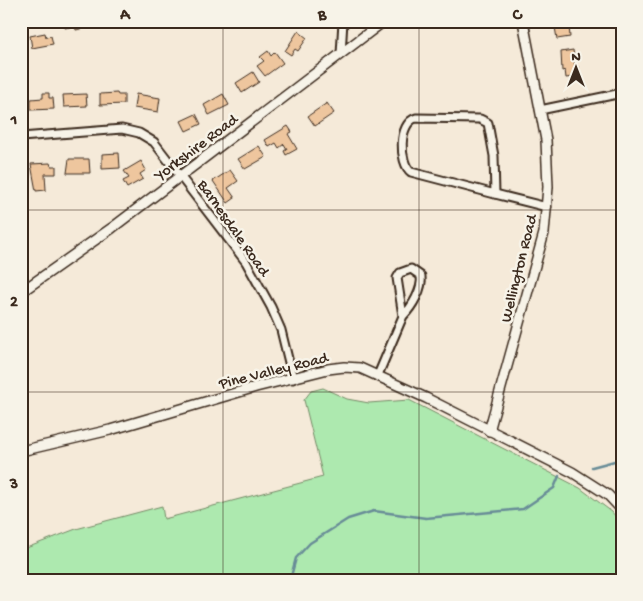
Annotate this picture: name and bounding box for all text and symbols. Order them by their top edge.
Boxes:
text: A [119,7,131,26]
text: B [317,7,327,26]
text: C [512,7,523,26]
north arrow [550,42,600,92]
text: N [571,49,581,66]
street label: Yorkshire Road [150,110,244,187]
text: 1 [10,112,17,131]
street label: Barnesdale Road [191,176,273,282]
street label: Wellington Road [498,211,543,325]
text: 2 [10,294,18,313]
street label: Pine Valley Road [216,349,332,395]
text: 3 [9,476,18,495]

